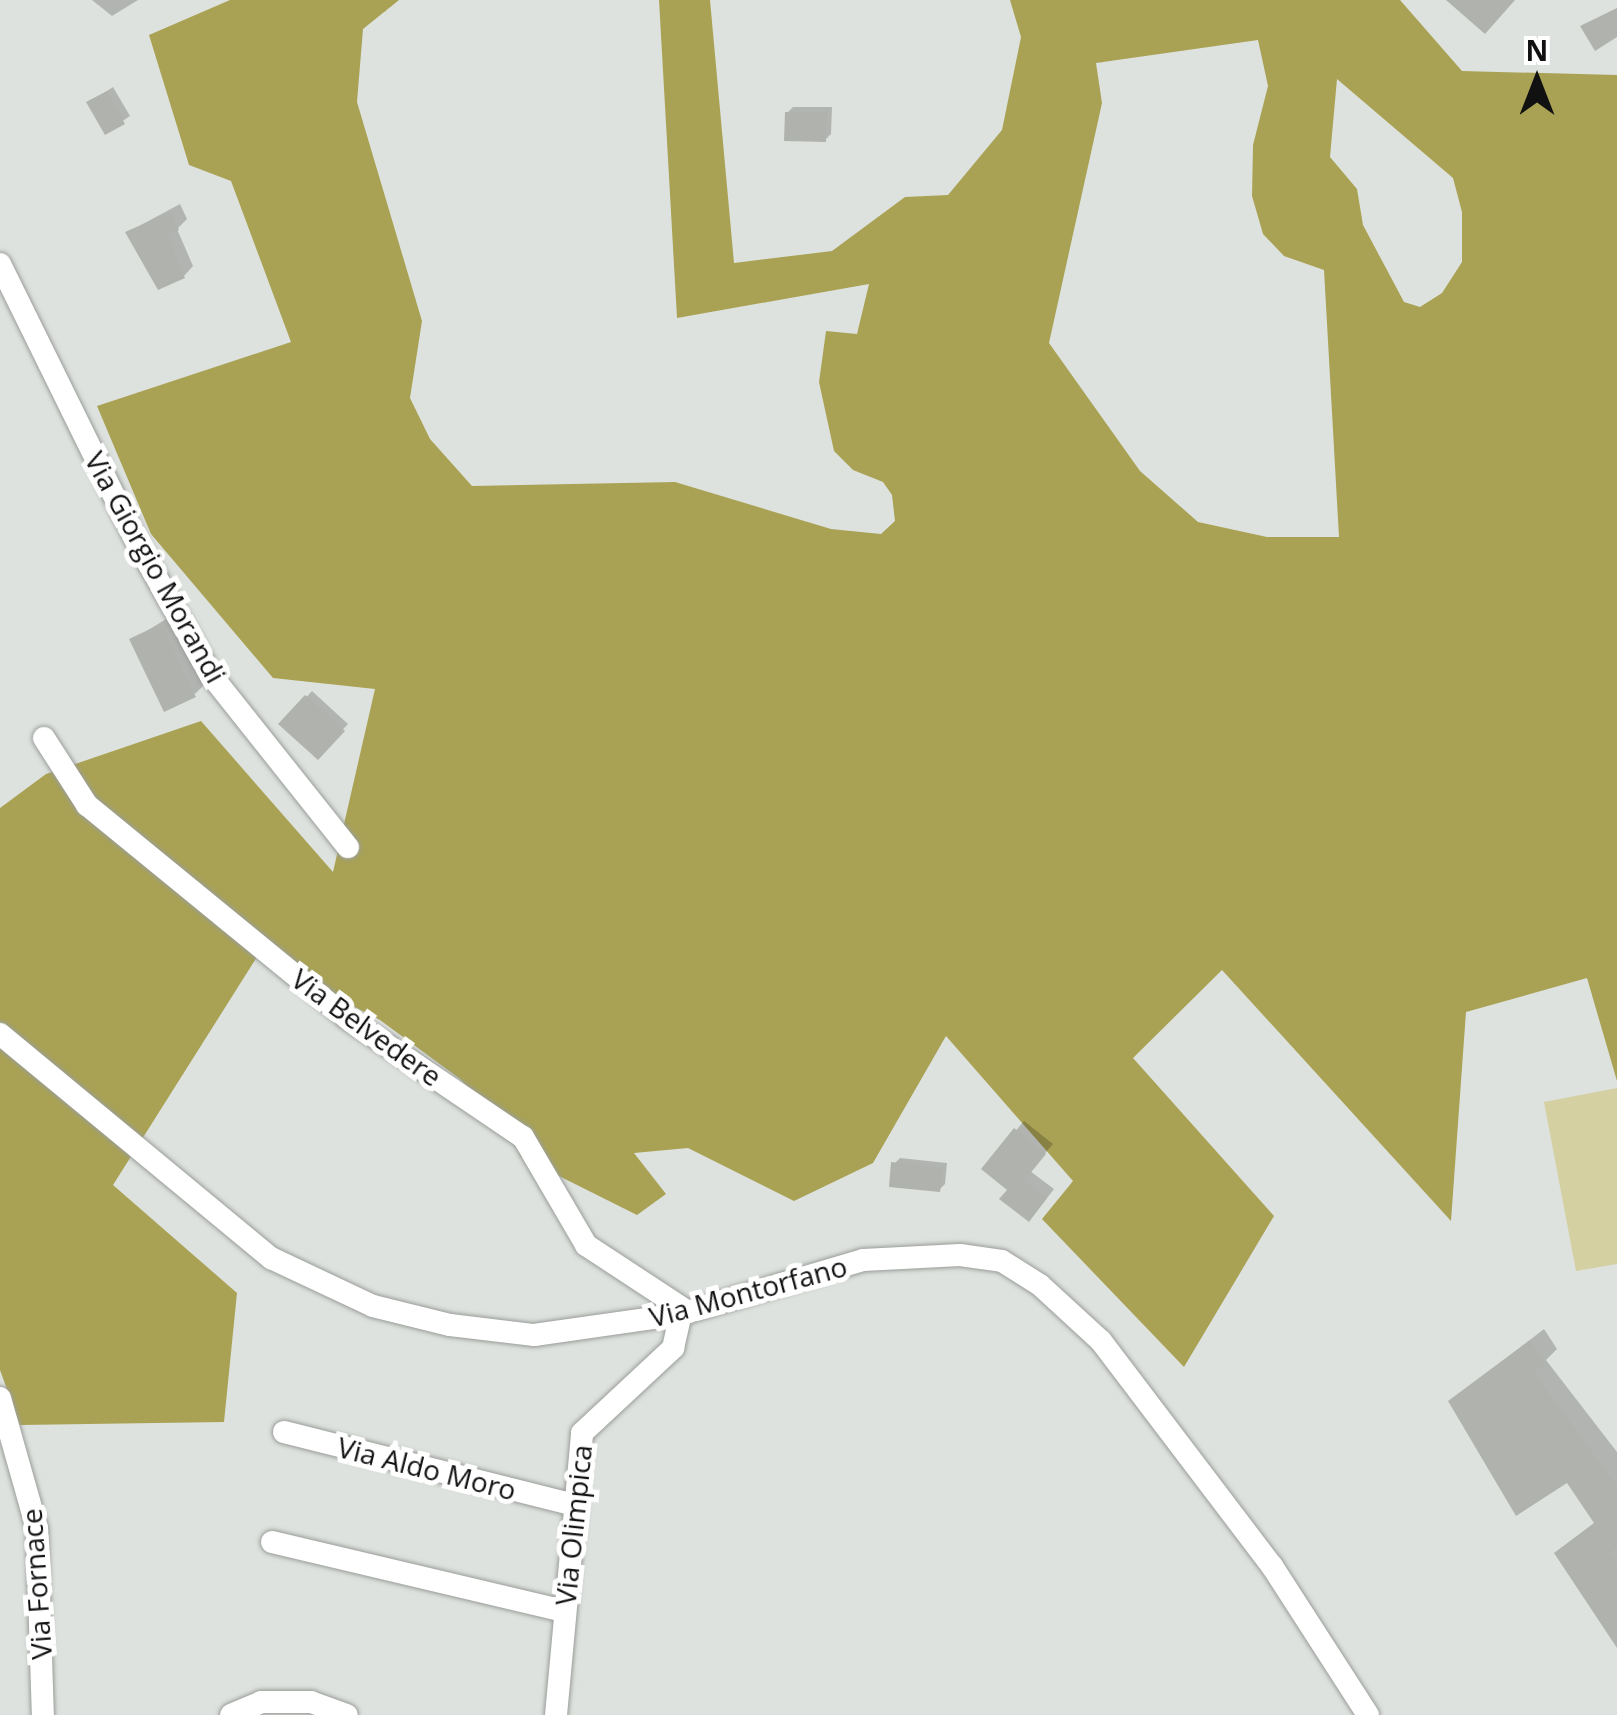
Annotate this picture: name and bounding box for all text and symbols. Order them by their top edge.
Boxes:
north arrow [1487,30,1587,130]
text: N [1526,31,1548,69]
street label: Via Giorgio Morandi [79,446,233,688]
street label: Via Belvedere [285,961,449,1093]
street label: Via Montorfano [646,1248,850,1334]
street label: Via Aldo Moro [334,1430,520,1506]
street label: Via Olimpica [548,1443,598,1607]
street label: Via Fornace [14,1507,58,1661]

